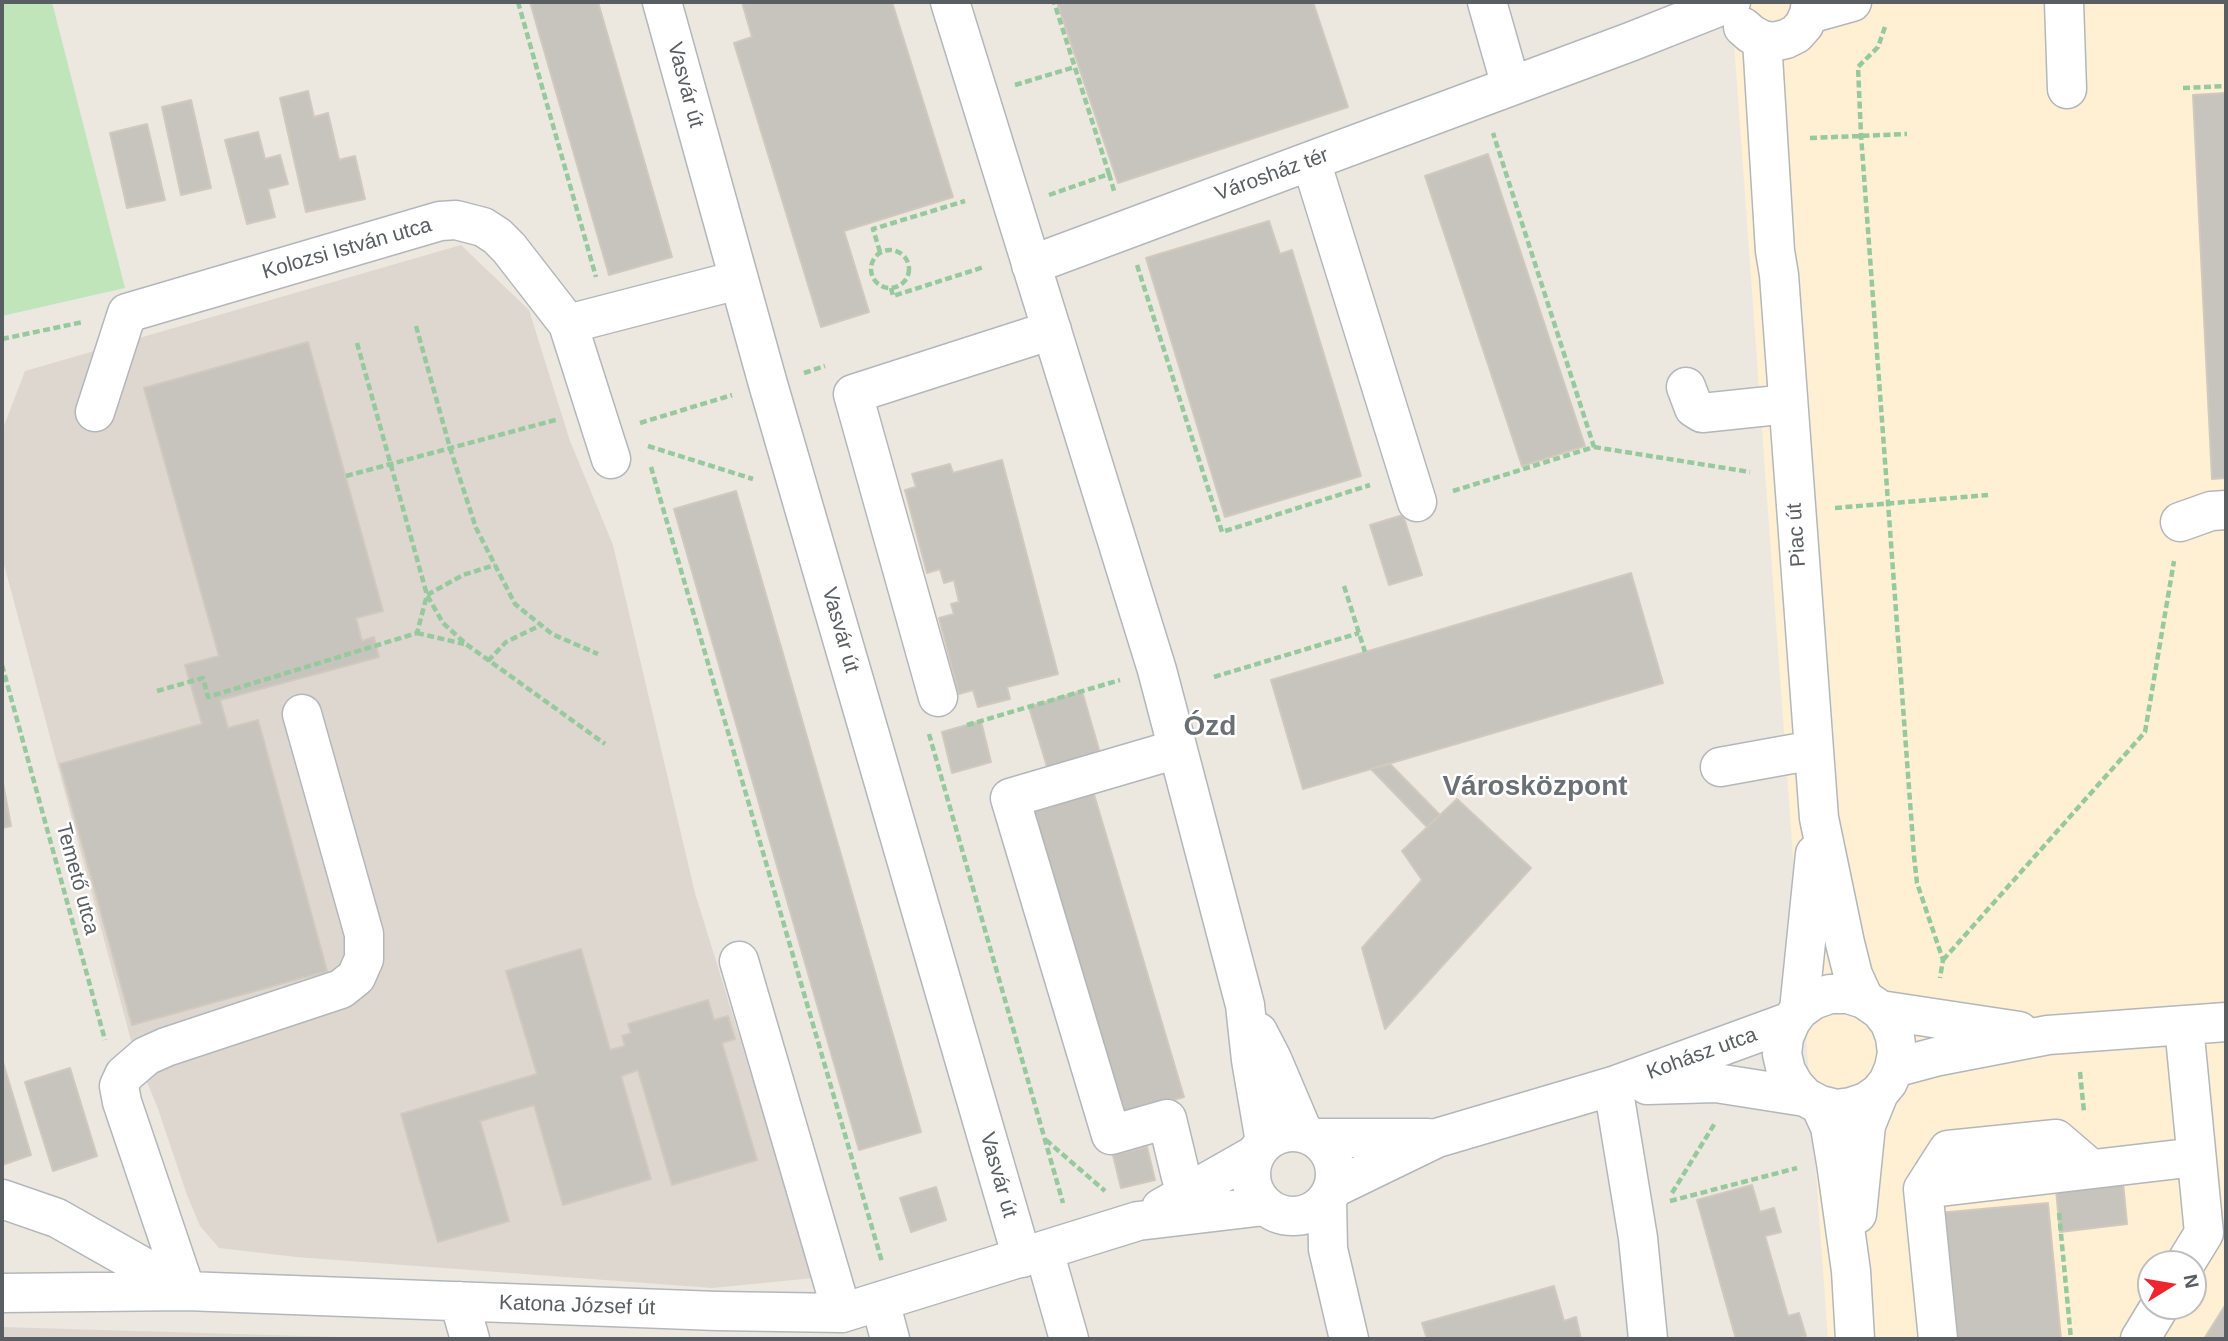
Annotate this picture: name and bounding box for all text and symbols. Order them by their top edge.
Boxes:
street label: Vasvár út [662,40,708,130]
street label: Városház tér [1212,143,1332,207]
street label: Kolozsi István utca [259,213,435,285]
street label: Piac út [1782,502,1812,568]
street label: Vasvár út [816,585,864,675]
district label: Ózd [1184,710,1236,744]
district label: Városközpont [1442,770,1628,804]
street label: Temető utca [50,820,104,938]
street label: Kohász utca [1643,1022,1761,1086]
street label: Vasvár út [974,1130,1022,1220]
north arrow [2137,1250,2207,1320]
text: N [2180,1273,2203,1290]
street label: Katona József út [498,1291,656,1321]

